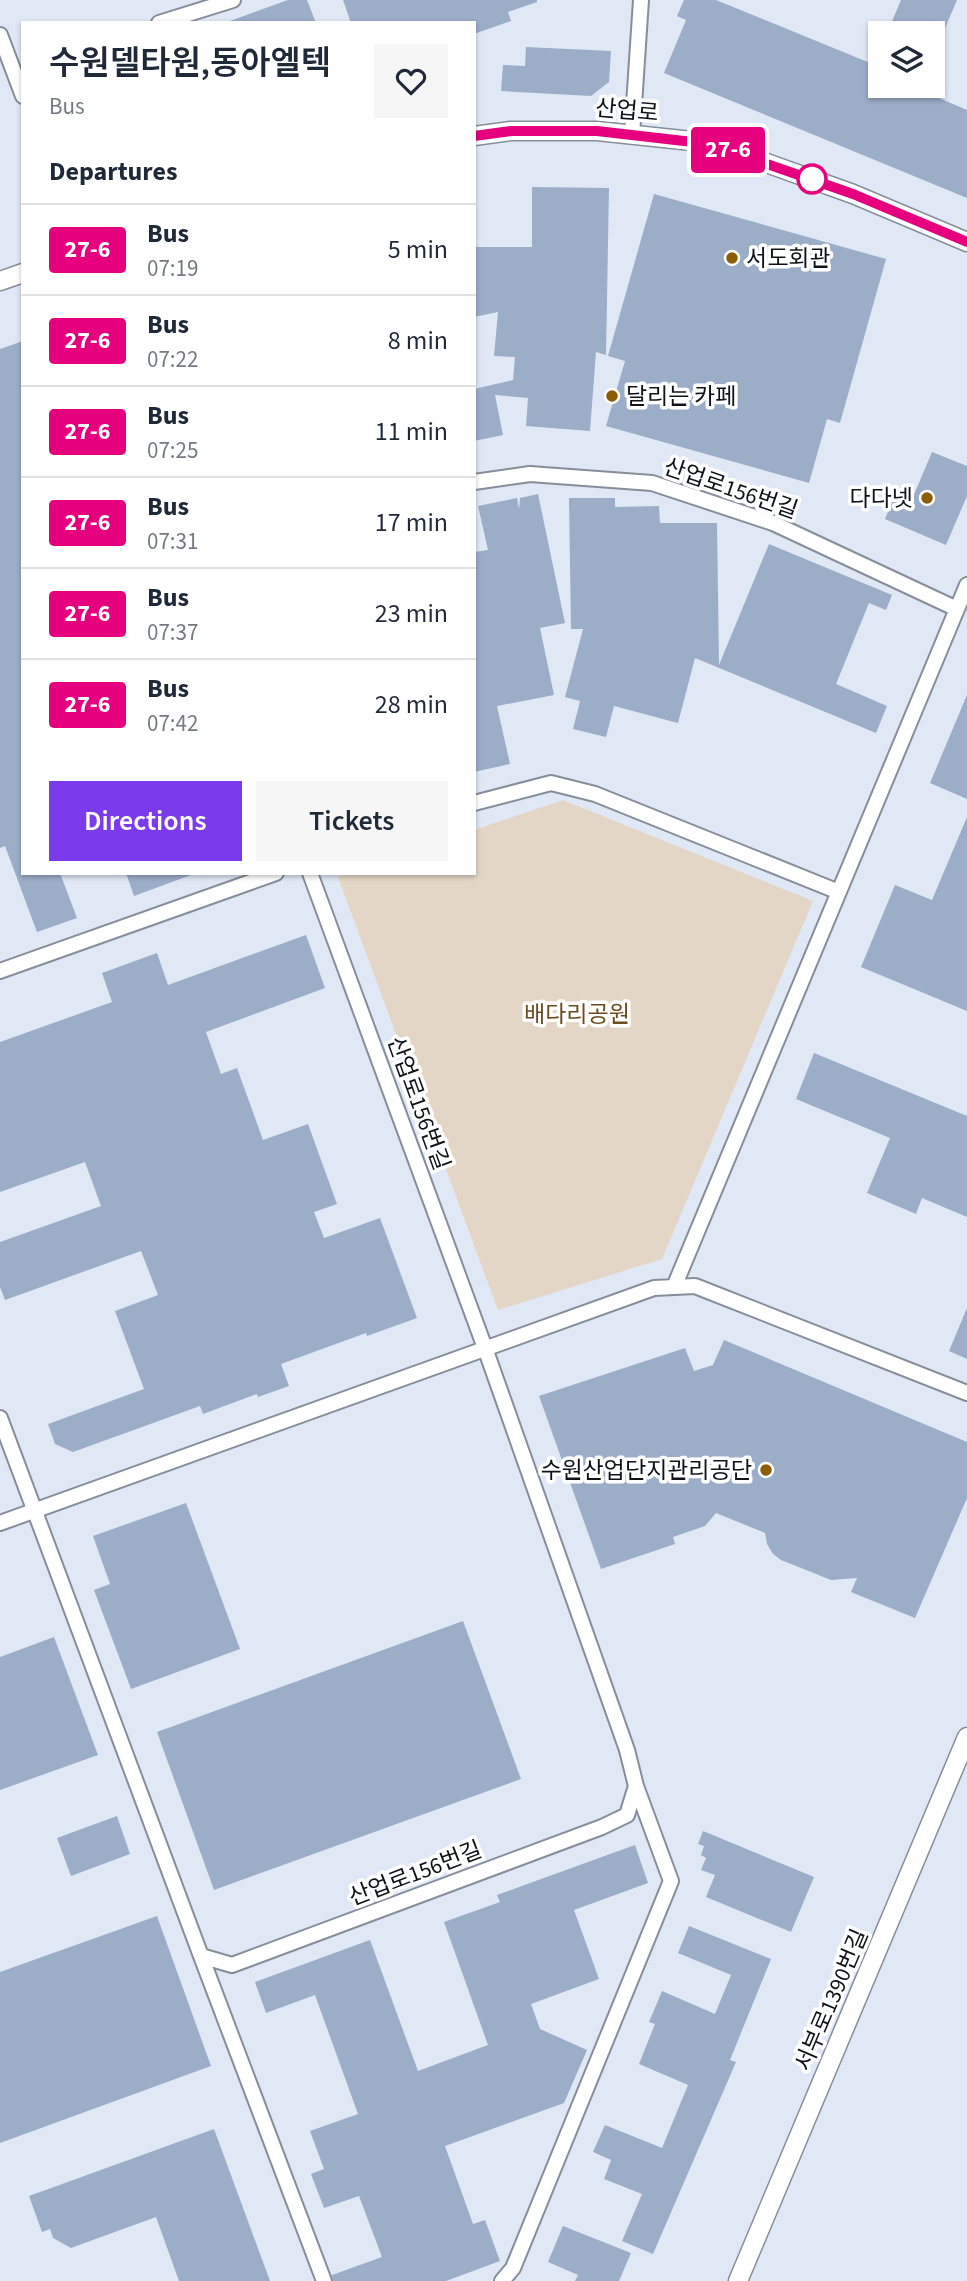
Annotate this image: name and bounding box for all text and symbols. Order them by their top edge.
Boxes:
map controls [868,21,945,98]
button: layers [868,21,945,98]
text: 수원델타원,동아엘텍 [49,40,331,87]
button: heart [374,44,448,118]
text: Bus [49,90,85,123]
street label: 산업로 [594,91,660,130]
line badge: 27-6 [679,127,777,173]
text: 27-6 [705,132,751,167]
text: Departures [49,153,177,190]
unlabelled marker [797,164,827,194]
text: Bus [147,215,189,252]
text: 5 min [388,231,448,268]
text: 27-6 [65,232,110,267]
place label: 서도회관 [746,242,831,275]
marker: 서도회관 [724,250,740,266]
text: 07:19 [147,252,198,285]
text: Bus [147,306,189,343]
text: 8 min [388,322,448,359]
text: 27-6 [65,323,110,358]
text: 07:22 [147,343,198,376]
place label: 달리는 카페 [626,380,736,413]
marker: 달리는 카페 [604,388,620,404]
text: Bus [147,397,189,434]
text: 11 min [375,413,448,450]
text: 27-6 [65,414,110,449]
text: 07:25 [147,434,198,467]
street label: 산업로156번길 [659,450,802,527]
place label: 다다넷 [850,482,913,515]
text: Bus [147,488,189,525]
marker: 다다넷 [919,490,935,506]
text: 17 min [375,504,448,541]
text: 27-6 [65,505,110,540]
text: 07:31 [147,525,198,558]
text: Bus [147,579,189,616]
text: 23 min [375,595,448,632]
text: 27-6 [65,596,110,631]
text: 07:37 [147,616,198,649]
text: Bus [147,670,189,707]
text: 28 min [375,686,448,723]
text: 27-6 [65,687,110,722]
text: 07:42 [147,707,198,740]
button: Directions [49,781,242,861]
button: Tickets [256,781,448,861]
park label: 배다리공원 [524,998,630,1031]
street label: 산업로156번길 [379,1032,458,1175]
place label: 수원산업단지관리공단 [540,1454,752,1487]
marker: 수원산업단지관리공단 [758,1462,774,1478]
street label: 산업로156번길 [344,1833,486,1914]
street label: 서부로1390번길 [787,1924,876,2076]

